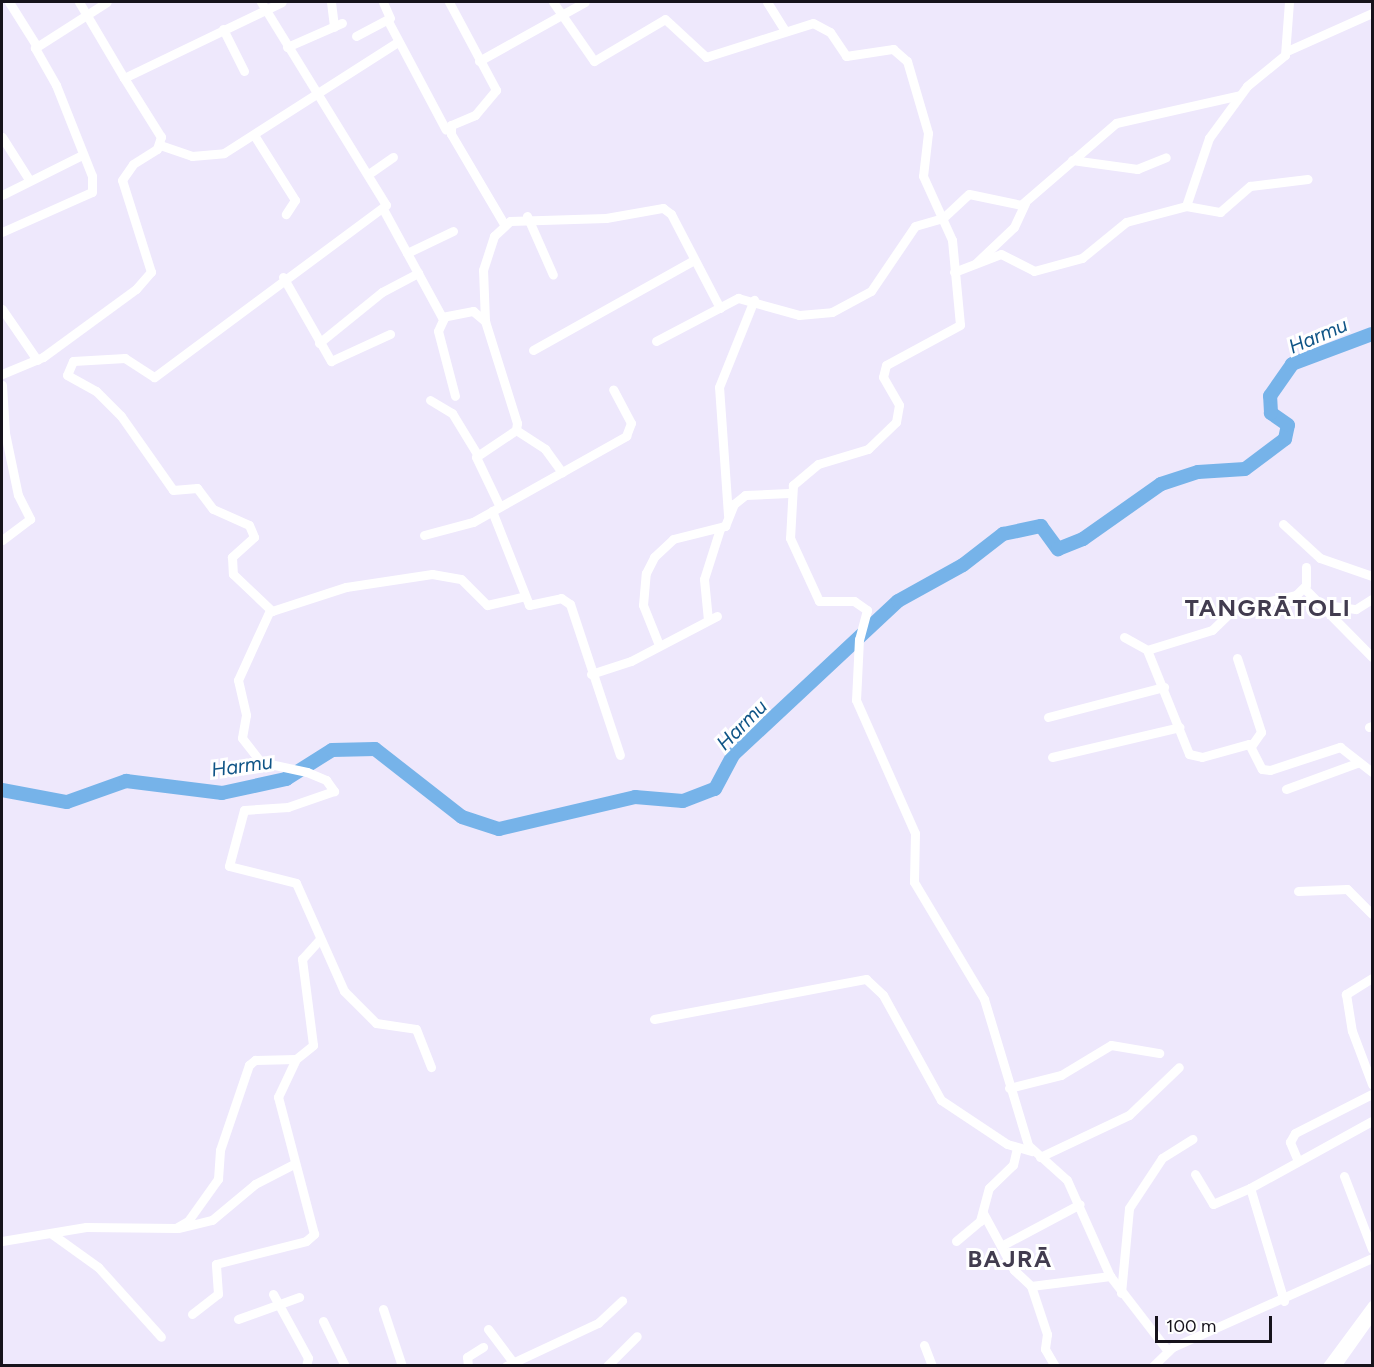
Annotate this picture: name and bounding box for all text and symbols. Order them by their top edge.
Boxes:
water label: Harmu [1285,313,1351,359]
district label: TANGRĀTOLI [1185,594,1351,622]
water label: Harmu [712,695,772,755]
water label: Harmu [210,750,274,782]
district label: BAJRĀ [967,1245,1053,1273]
scale bar [1158,1304,1275,1342]
text: 100 m [1166,1315,1216,1337]

